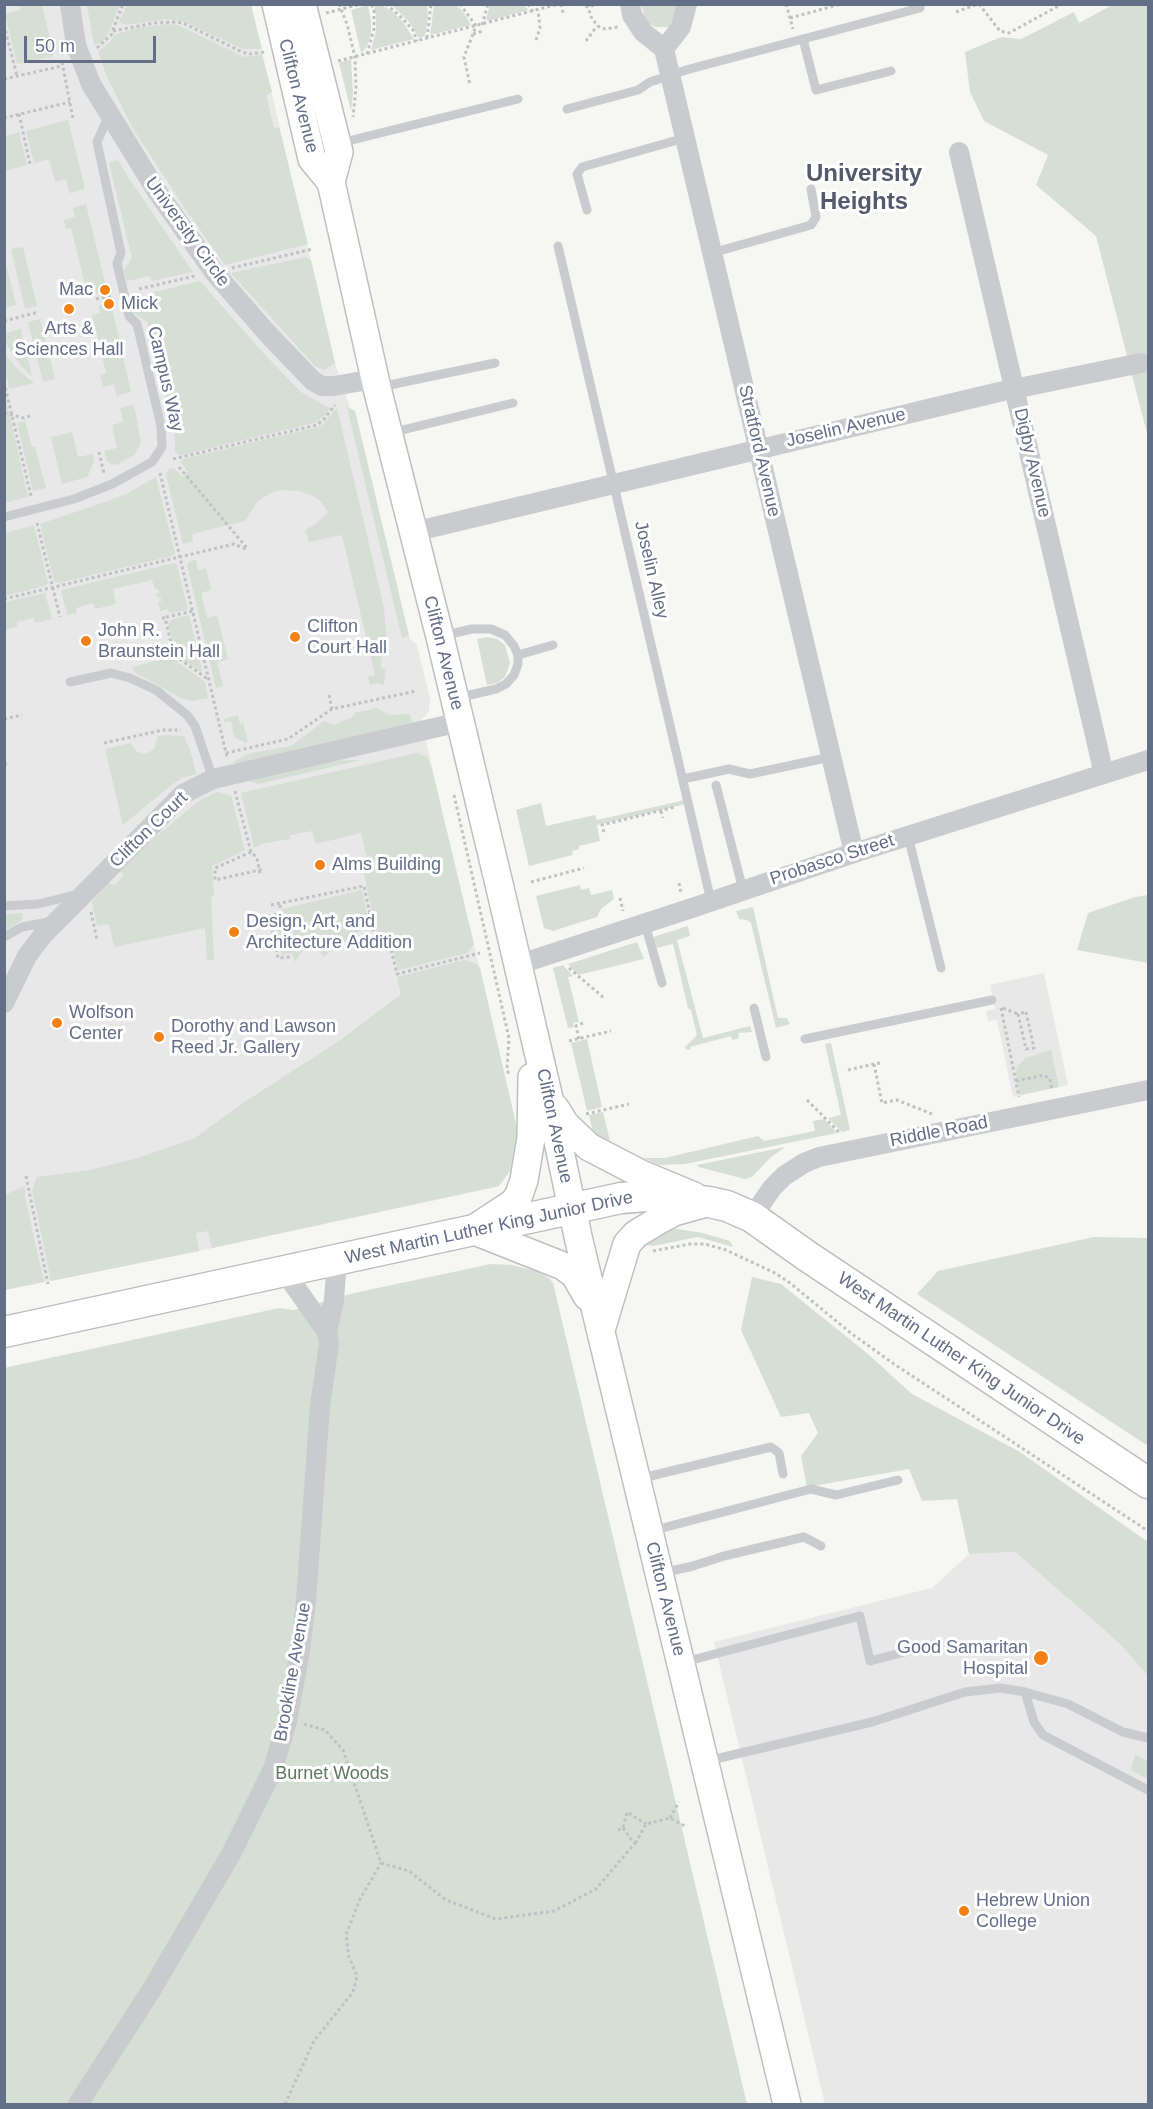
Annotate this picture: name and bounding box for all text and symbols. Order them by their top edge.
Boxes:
scale bar [27,24,159,62]
text: 50 m [35,36,75,56]
street label: Clifton Avenue [273,37,323,155]
district label: University Heights [806,160,922,216]
street label: University Circle [140,173,234,291]
place label: Mac [59,279,93,301]
marker: Mac [98,283,112,297]
place label: Mick [121,293,158,315]
marker: Mick [102,297,116,311]
marker: Arts & Sciences Hall [62,302,76,316]
place label: Arts & Sciences Hall [14,318,124,360]
street label: Campus Way [142,324,188,434]
street label: Stratford Avenue [733,383,785,519]
street label: Joselin Avenue [784,404,908,452]
street label: Digby Avenue [1009,406,1055,520]
street label: Joselin Alley [629,519,673,621]
street label: Clifton Avenue [418,594,468,712]
place label: Clifton Court Hall [307,616,387,658]
place label: John R. Braunstein Hall [98,620,220,662]
marker: Clifton Court Hall [288,630,302,644]
marker: John R. Braunstein Hall [79,634,93,648]
street label: Clifton Court [106,787,192,873]
street label: Probasco Street [767,830,897,890]
place label: Alms Building [332,854,441,876]
marker: Alms Building [313,858,327,872]
place label: Design, Art, and Architecture Addition [246,911,412,954]
marker: Design, Art, and Architecture Addition [227,925,241,939]
place label: Wolfson Center [69,1002,134,1044]
marker: Wolfson Center [50,1016,64,1030]
place label: Dorothy and Lawson Reed Jr. Gallery [171,1016,336,1058]
marker: Dorothy and Lawson Reed Jr. Gallery [152,1030,166,1044]
street label: Clifton Avenue [531,1067,577,1185]
street label: Riddle Road [888,1112,990,1152]
street label: West Martin Luther King Junior Drive [343,1187,635,1269]
street label: West Martin Luther King Junior Drive [833,1268,1089,1450]
street label: Clifton Avenue [640,1540,690,1658]
street label: Brookline Avenue [270,1601,316,1743]
place label: Good Samaritan Hospital [897,1637,1028,1680]
marker: Good Samaritan Hospital [1032,1649,1050,1667]
park label: Burnet Woods [275,1763,389,1785]
place label: Hebrew Union College [976,1890,1090,1932]
marker: Hebrew Union College [957,1904,971,1918]

